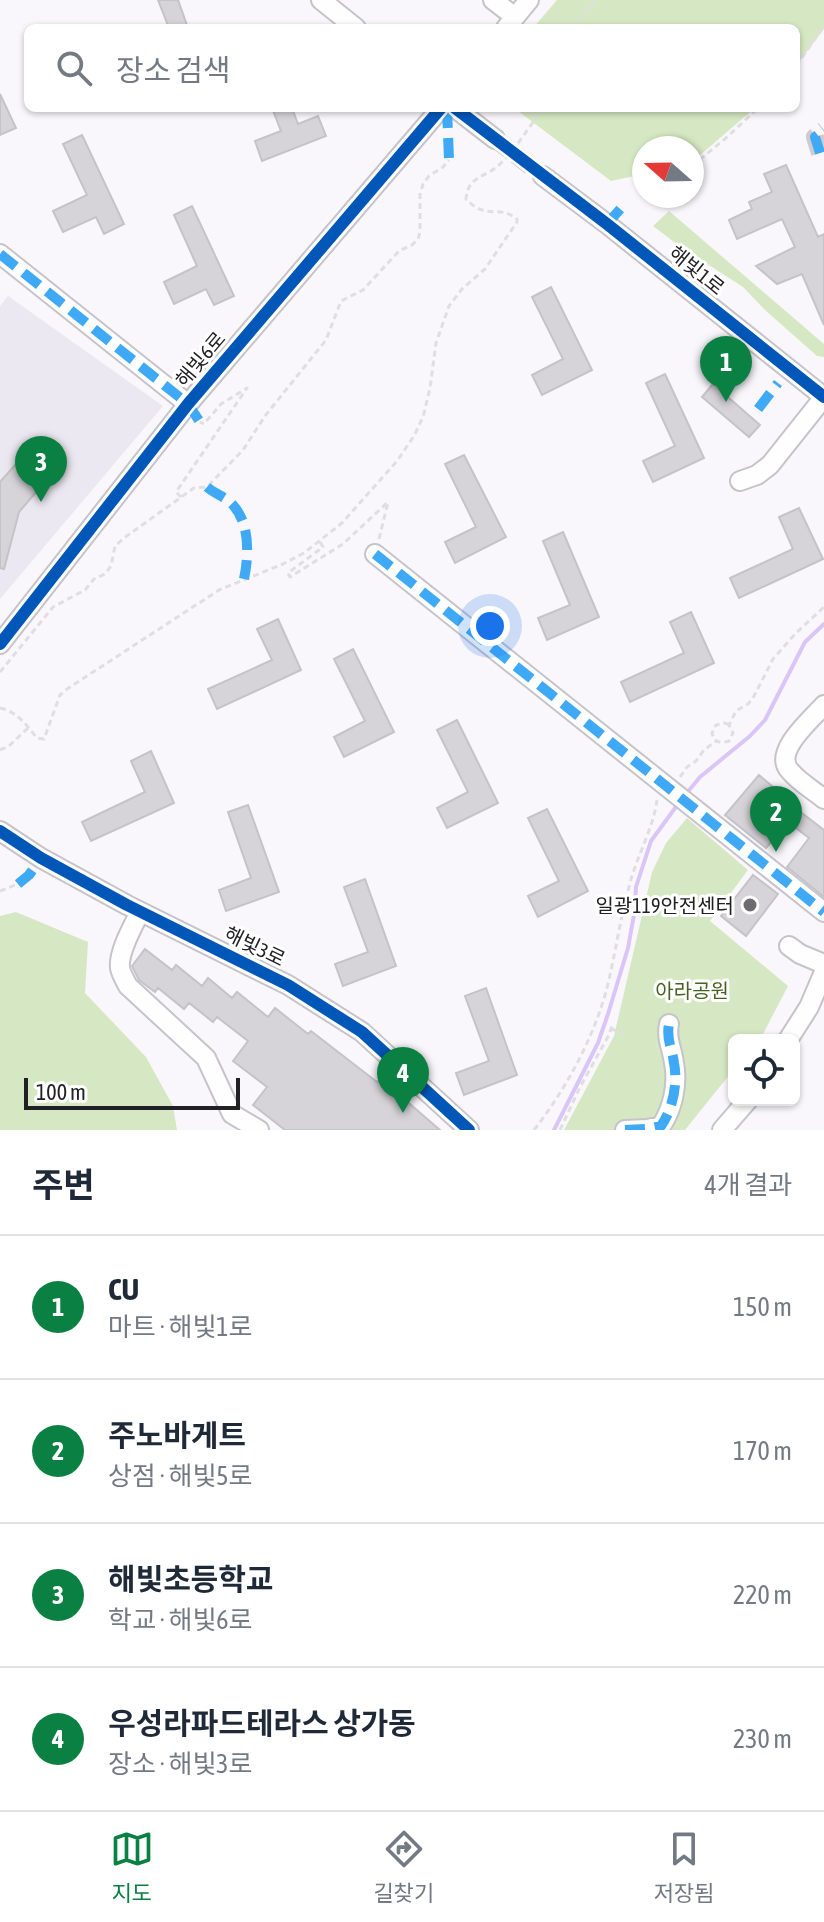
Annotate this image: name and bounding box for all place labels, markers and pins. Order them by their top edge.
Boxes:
pin: 1 [700,336,752,402]
pin: 3 [15,436,67,502]
pin: 2 [750,786,802,852]
place label: 일광119안전센터 [595,894,734,917]
marker: 일광119안전센터 [741,896,759,914]
pin: 4 [377,1047,429,1113]

